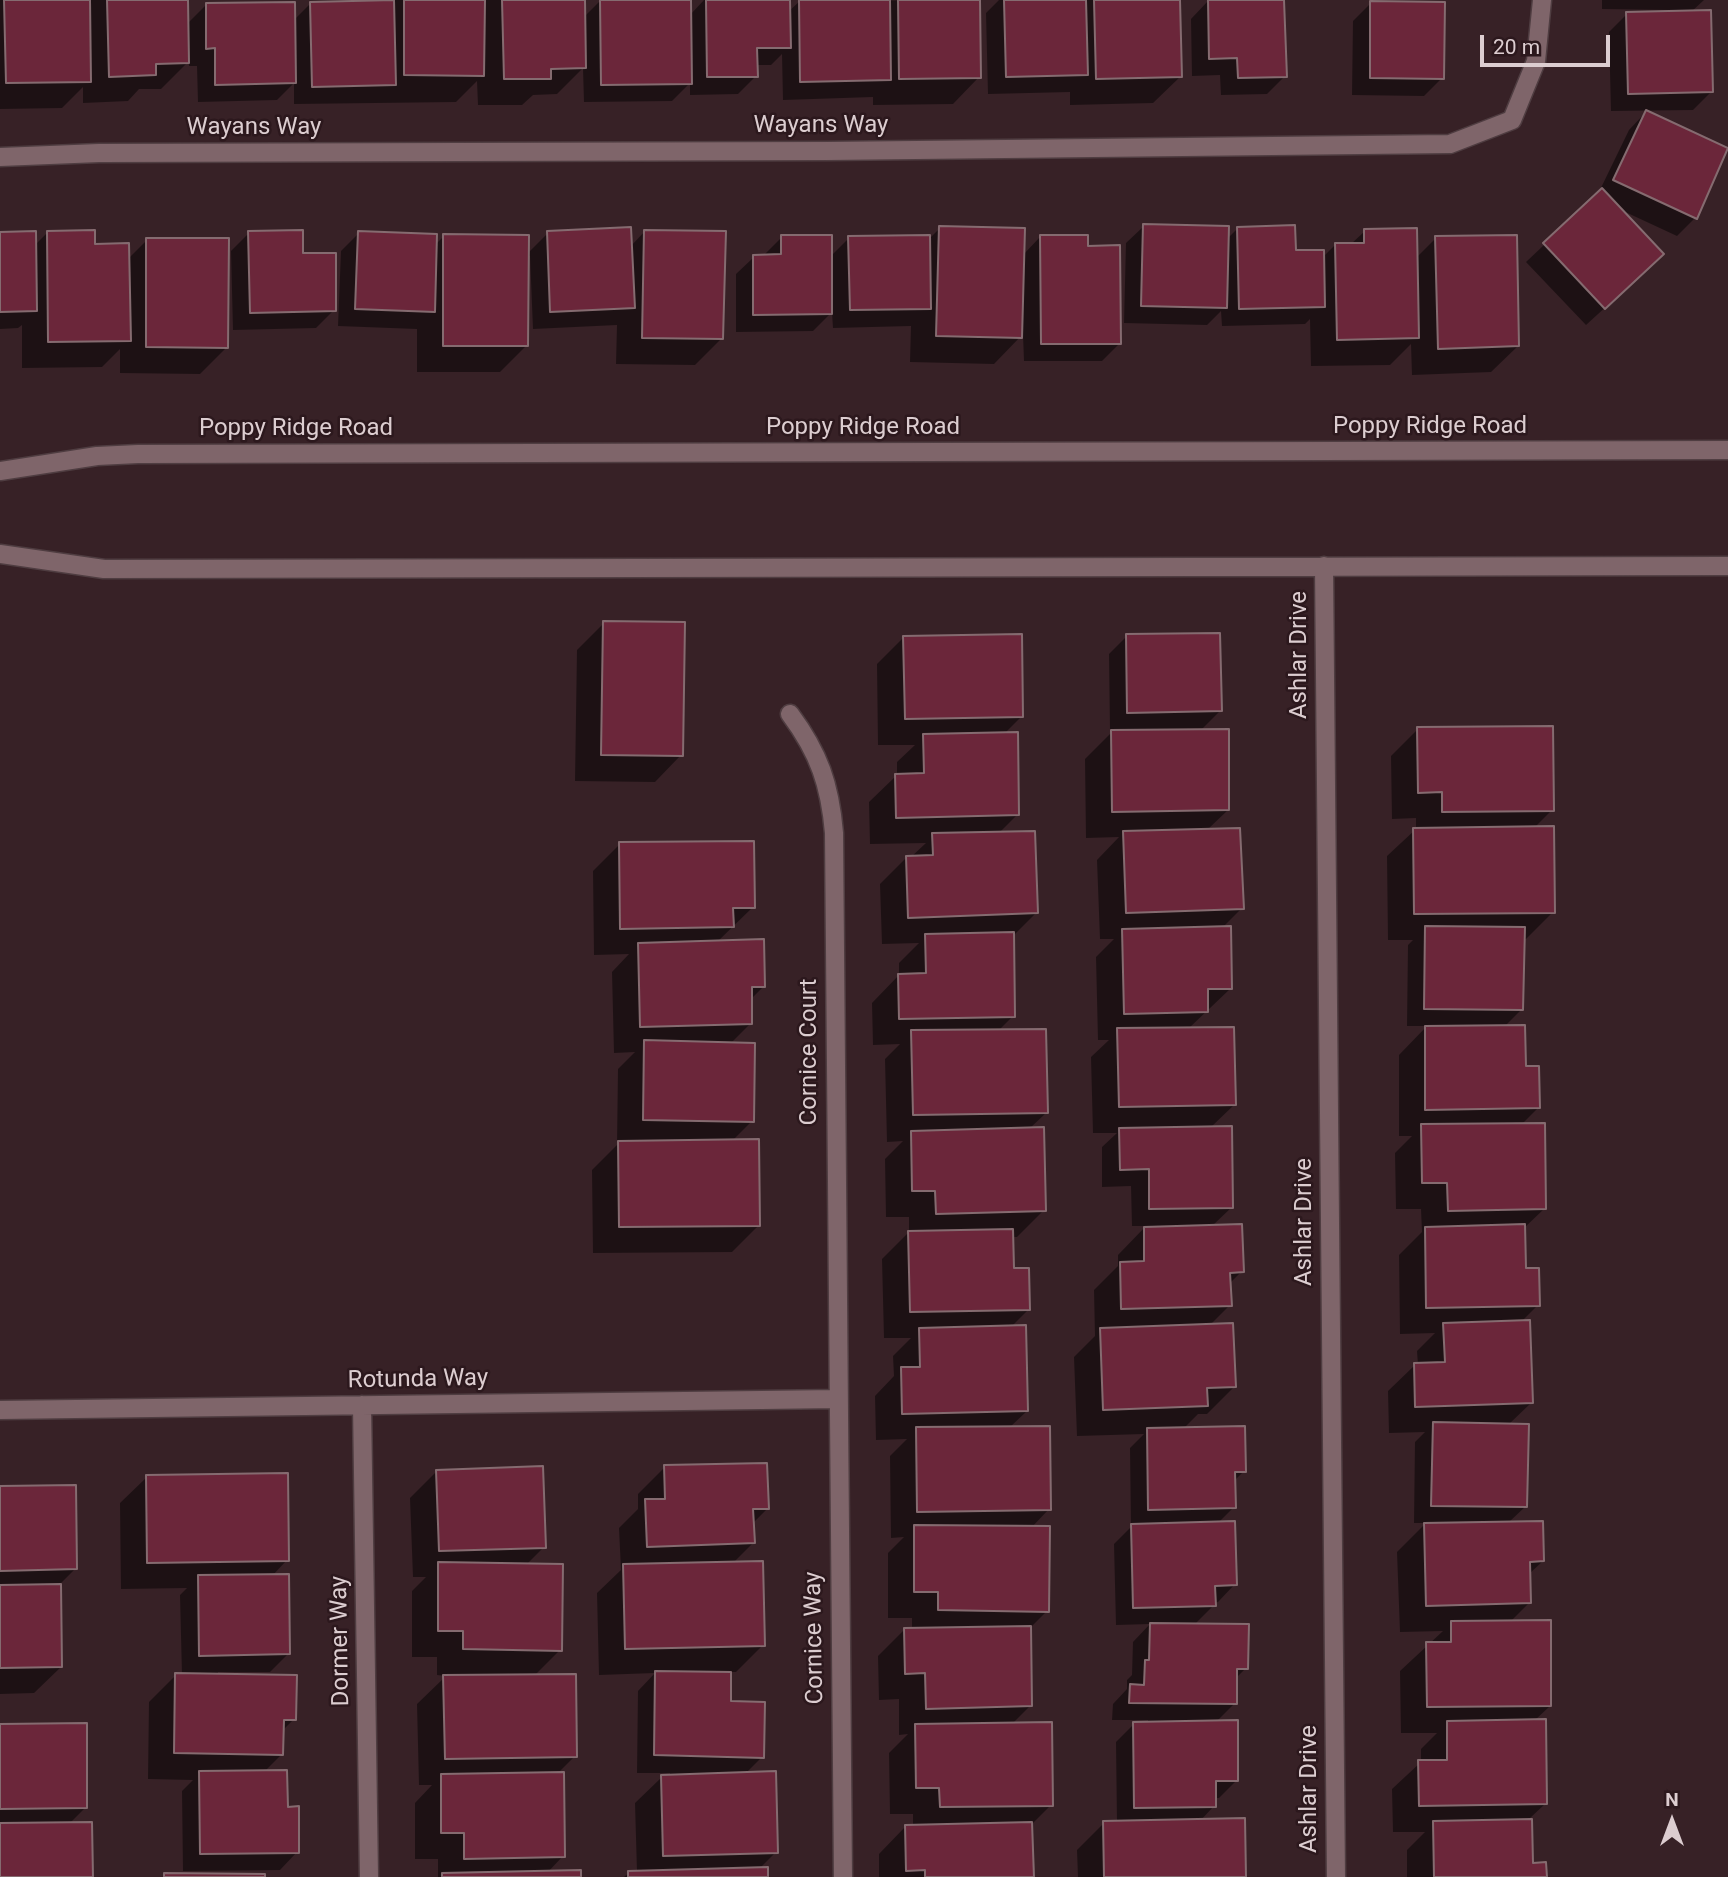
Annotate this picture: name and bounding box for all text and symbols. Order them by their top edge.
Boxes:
scale bar [1483,21,1612,65]
text: 20 m [1493,35,1540,59]
street label: Wayans Way [754,112,888,140]
street label: Wayans Way [187,114,321,142]
street label: Poppy Ridge Road [1333,413,1527,441]
street label: Poppy Ridge Road [766,414,960,442]
street label: Poppy Ridge Road [199,415,393,443]
street label: Ashlar Drive [1286,591,1314,719]
street label: Cornice Court [796,979,824,1125]
street label: Ashlar Drive [1291,1158,1319,1286]
street label: Rotunda Way [348,1364,488,1396]
street label: Cornice Way [799,1571,831,1705]
street label: Dormer Way [325,1575,357,1707]
street label: Ashlar Drive [1296,1725,1324,1853]
north arrow [1637,1786,1707,1856]
text: N [1665,1788,1679,1811]

